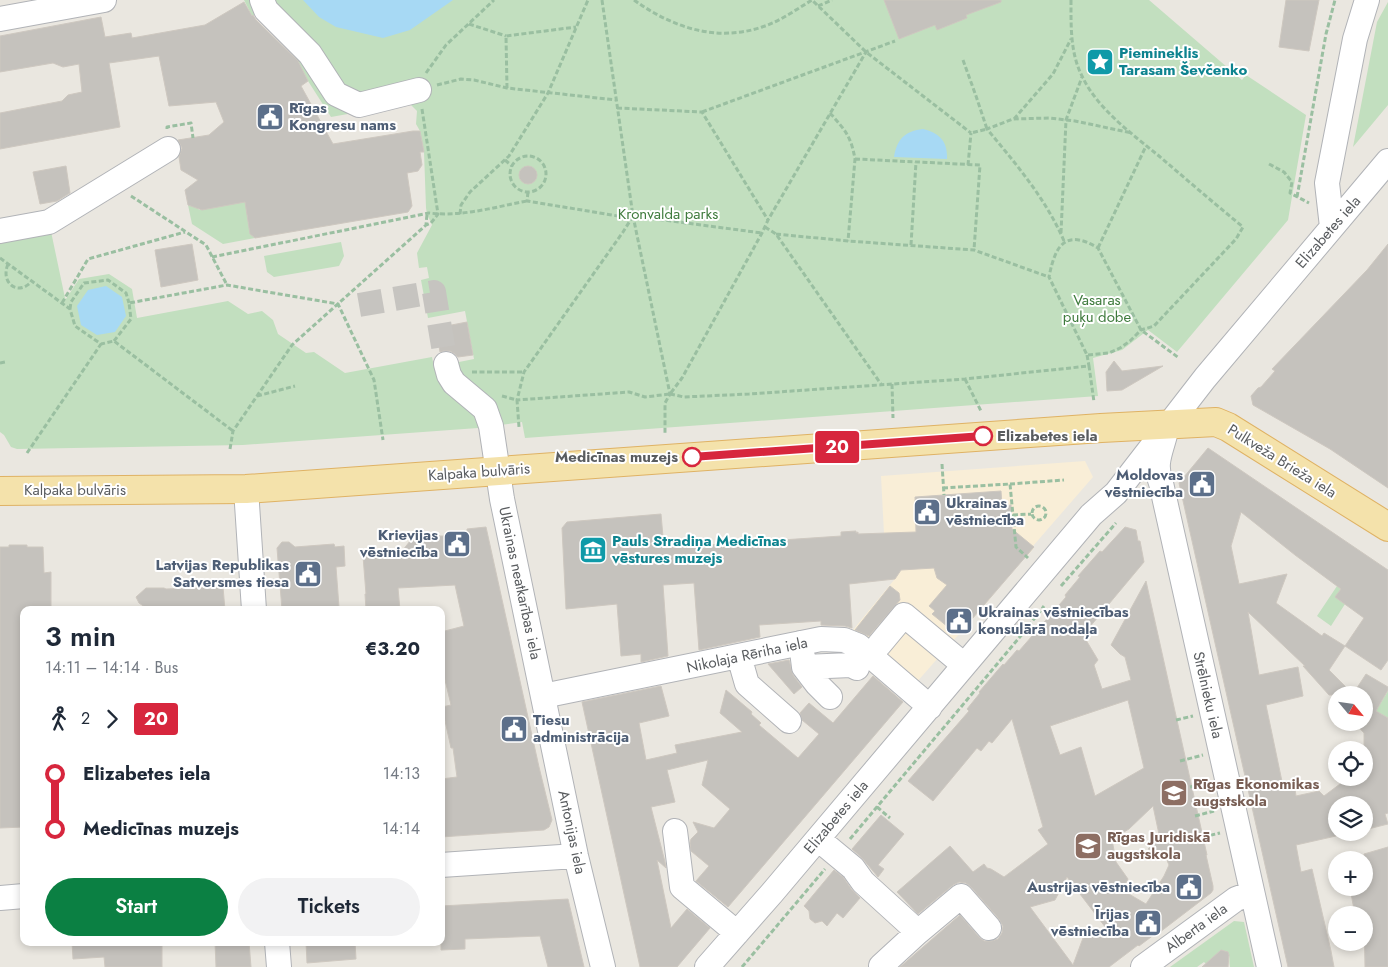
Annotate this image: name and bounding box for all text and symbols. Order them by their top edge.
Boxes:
place label: Piemineklis Tarasam Ševčenko [1119,42,1247,81]
place icon: Piemineklis Tarasam Ševčenko [1085,47,1115,77]
place label: Rīgas Kongresu nams [289,97,396,136]
public building icon: Rīgas Kongresu nams [255,102,285,132]
street label: Elizabetes iela [1290,191,1366,273]
park label: Kronvalda parks [618,203,718,225]
park label: Vasaras puķu dobe [1063,289,1131,328]
street label: Pulkveža Brieža iela [1223,419,1341,503]
place label: Elizabetes iela [997,425,1098,447]
marker: Elizabetes iela [973,426,993,446]
line badge: 20 [814,431,860,463]
text: 20 [825,434,849,460]
place label: Medicīnas muzejs [555,446,678,468]
marker: Medicīnas muzejs [682,447,702,467]
street label: Kalpaka bulvāris [427,457,531,487]
place label: Moldovas vēstniecība [1104,464,1183,503]
public building icon: Moldovas vēstniecība [1187,469,1217,499]
street label: Kalpaka bulvāris [24,479,126,501]
place label: Ukrainas vēstniecība [945,492,1024,531]
public building icon: Ukrainas vēstniecība [912,497,942,527]
street label: Ukrainas neatkarības iela [493,505,547,661]
place label: Krievijas vēstniecība [359,524,438,563]
public building icon: Krievijas vēstniecība [442,529,472,559]
place label: Pauls Stradiņa Medicīnas vēstures muzejs [611,530,787,569]
museum icon: Pauls Stradiņa Medicīnas vēstures muzejs [578,535,608,565]
place label: Latvijas Republikas Satversmes tiesa [155,554,289,593]
public building icon: Latvijas Republikas Satversmes tiesa [293,559,323,589]
place label: Ukrainas vēstniecības konsulārā nodaļa [978,601,1129,640]
public building icon: Ukrainas vēstniecības konsulārā nodaļa [944,606,974,636]
text: 3 min [45,616,116,657]
street label: Nikolaja Rēriha iela [684,631,810,679]
text: €3.20 [365,635,420,662]
street label: Strēlnieku iela [1187,649,1229,741]
text: 14:11 – 14:14 · Bus [45,656,178,679]
north arrow [1328,686,1372,731]
map controls [1328,686,1373,951]
icon: walk [45,705,73,733]
icon: forward [98,705,126,733]
text: 20 [144,706,168,732]
text: 2 [81,707,90,730]
place label: Tiesu administrācija [533,709,629,748]
public building icon: Tiesu administrācija [499,714,529,744]
button: locate [1328,741,1373,786]
text: Elizabetes iela [83,760,210,787]
text: 14:13 [383,762,420,785]
place label: Rīgas Ekonomikas augstskola [1193,773,1319,812]
street label: Elizabetes iela [799,775,873,859]
school or university icon: Rīgas Ekonomikas augstskola [1159,778,1189,808]
street label: Antonijas iela [552,788,592,876]
button: layers [1328,796,1373,841]
text: Medicīnas muzejs [83,815,239,842]
text: 14:14 [382,817,420,840]
place label: Rīgas Juridiskā augstskola [1107,826,1210,865]
school or university icon: Rīgas Juridiskā augstskola [1073,831,1103,861]
button: + [1328,851,1373,896]
public building icon: Austrijas vēstniecība [1174,872,1204,902]
place label: Austrijas vēstniecība [1026,876,1170,898]
button: Start [45,878,228,936]
button: Tickets [238,878,420,936]
street label: Alberta iela [1160,898,1232,958]
place label: Īrijas vēstniecība [1050,903,1129,942]
button: − [1328,906,1373,951]
public building icon: Īrijas vēstniecība [1133,908,1163,938]

